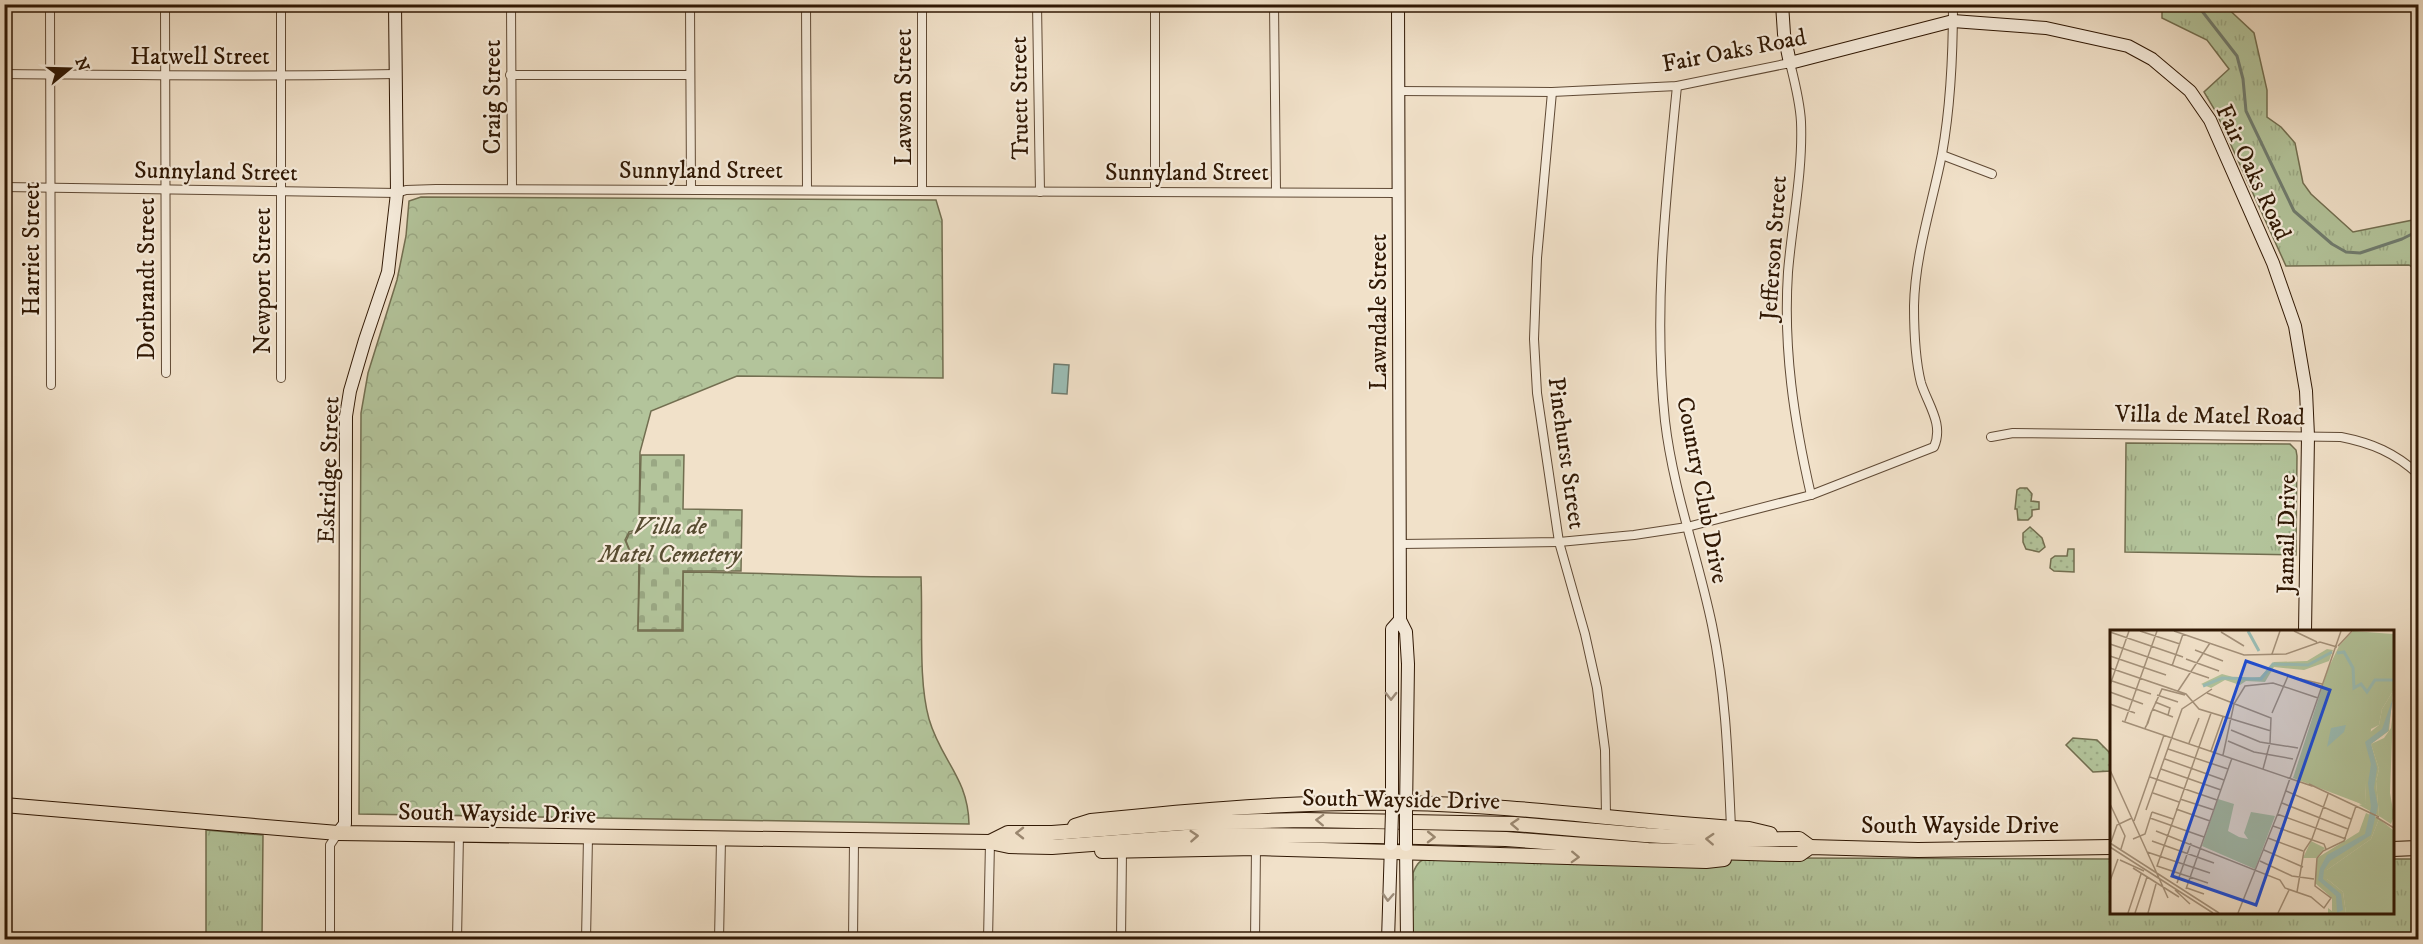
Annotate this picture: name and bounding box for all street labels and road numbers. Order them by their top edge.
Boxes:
street label: Fair Oaks Road [1659,22,1809,80]
street label: Lawson Street [889,28,919,165]
street label: Truett Street [1004,36,1036,160]
street label: Craig Street [478,39,508,154]
street label: Hatwell Street [130,42,270,72]
street label: Fair Oaks Road [2209,100,2298,245]
street label: Sunnyland Street [134,156,298,188]
street label: Sunnyland Street [619,156,783,186]
street label: Sunnyland Street [1105,158,1269,188]
street label: Jefferson Street [1754,174,1794,324]
street label: Harriet Street [17,182,47,316]
street label: Dorbrandt Street [132,197,162,360]
street label: Newport Street [248,207,278,354]
street label: Lawndale Street [1364,234,1394,390]
street label: Pinehurst Street [1541,375,1592,531]
street label: Country Club Drive [1669,394,1735,586]
street label: Eskridge Street [311,395,347,544]
street label: Villa de Matel Road [2114,399,2305,433]
street label: Jamail Drive [2271,474,2303,596]
street label: South Wayside Drive [1302,783,1500,817]
street label: South Wayside Drive [398,797,596,831]
street label: South Wayside Drive [1861,811,2059,841]

